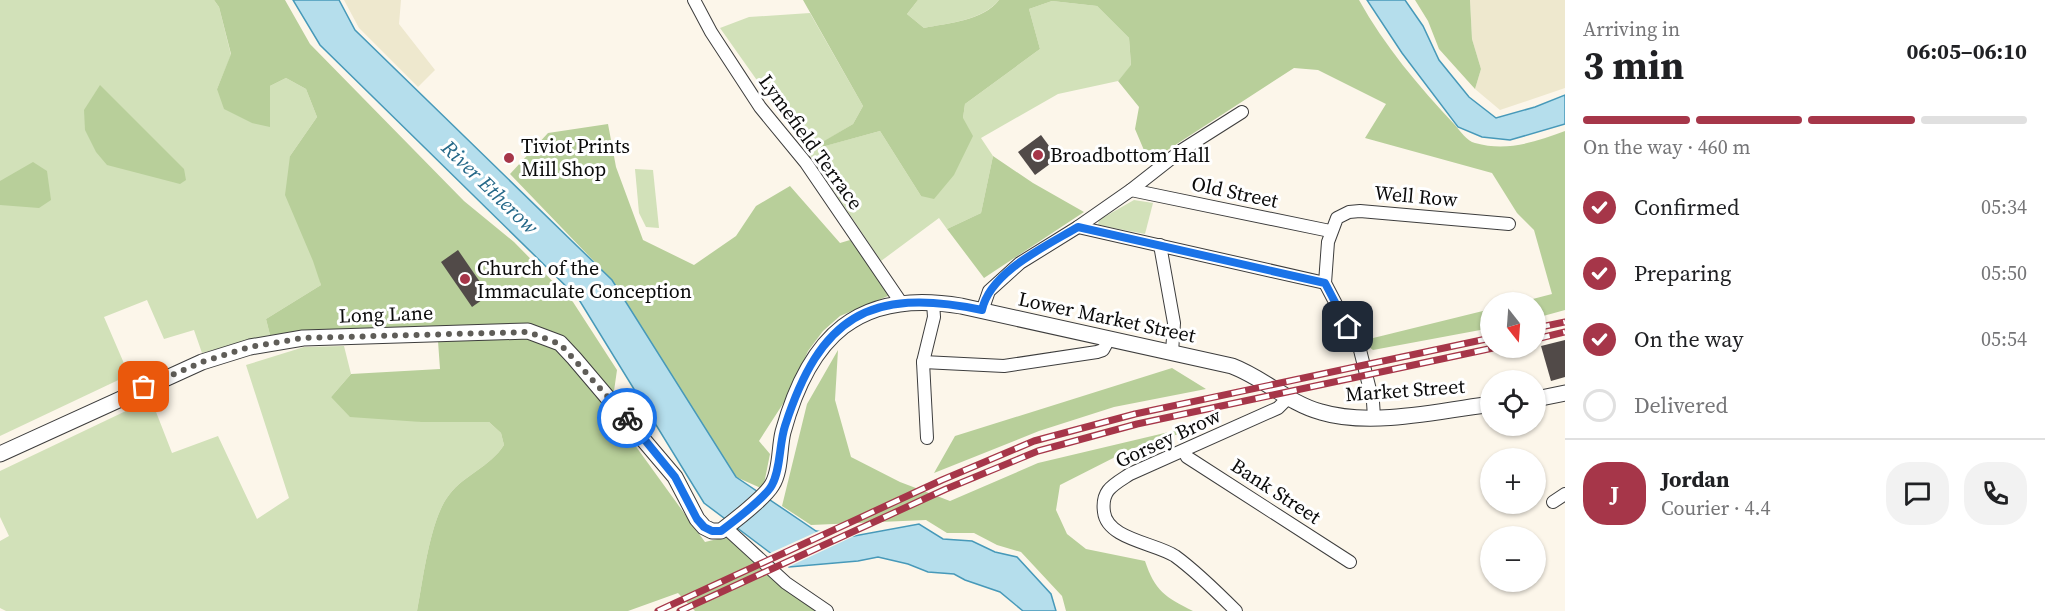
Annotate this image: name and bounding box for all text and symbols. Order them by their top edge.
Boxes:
text: Arriving in [1583,15,1680,43]
text: 06:05–06:10 [1907,36,2027,66]
text: 3 min [1583,39,1684,92]
street label: Lymefield Terrace [752,69,870,215]
place label: Tiviot Prints Mill Shop [521,132,630,183]
water label: River Etherow [435,133,545,241]
text: On the way · 460 m [1583,133,1750,161]
place label: Broadbottom Hall [1050,141,1210,169]
marker: Broadbottom Hall [1031,148,1045,162]
marker: Tiviot Prints Mill Shop [502,151,516,165]
street label: Old Street [1189,169,1281,215]
street label: Well Row [1373,178,1460,214]
icon: check [1583,191,1616,224]
text: Confirmed [1634,192,1739,222]
text: 05:34 [1981,193,2027,221]
place label: Church of the Immaculate Conception [477,254,692,305]
icon: check [1583,257,1616,290]
text: Preparing [1634,258,1731,288]
text: 05:50 [1981,259,2027,287]
marker: Church of the Immaculate Conception [458,272,472,286]
street label: Lower Market Street [1016,285,1199,350]
north arrow [1480,292,1546,358]
map controls [1480,292,1546,592]
street label: Long Lane [338,298,434,330]
pin [1322,301,1373,352]
icon: home [1331,310,1364,343]
icon: check [1583,323,1616,356]
text: On the way [1634,324,1743,354]
text: 05:54 [1981,325,2027,353]
pin [118,361,169,412]
icon: bag [127,370,160,403]
button: locate [1480,370,1546,436]
street label: Market Street [1344,372,1466,408]
courier [597,388,657,448]
text: Delivered [1634,390,1728,420]
street label: Gorsey Brow [1111,401,1226,475]
icon: bike [611,402,644,435]
button: + [1480,448,1546,514]
street label: Bank Street [1226,451,1327,531]
button: chat [1886,462,1949,525]
button: phone [1964,462,2027,525]
text: Jordan [1661,464,1729,494]
text: J [1610,478,1619,508]
text: Courier · 4.4 [1661,494,1770,522]
button: − [1480,526,1546,592]

